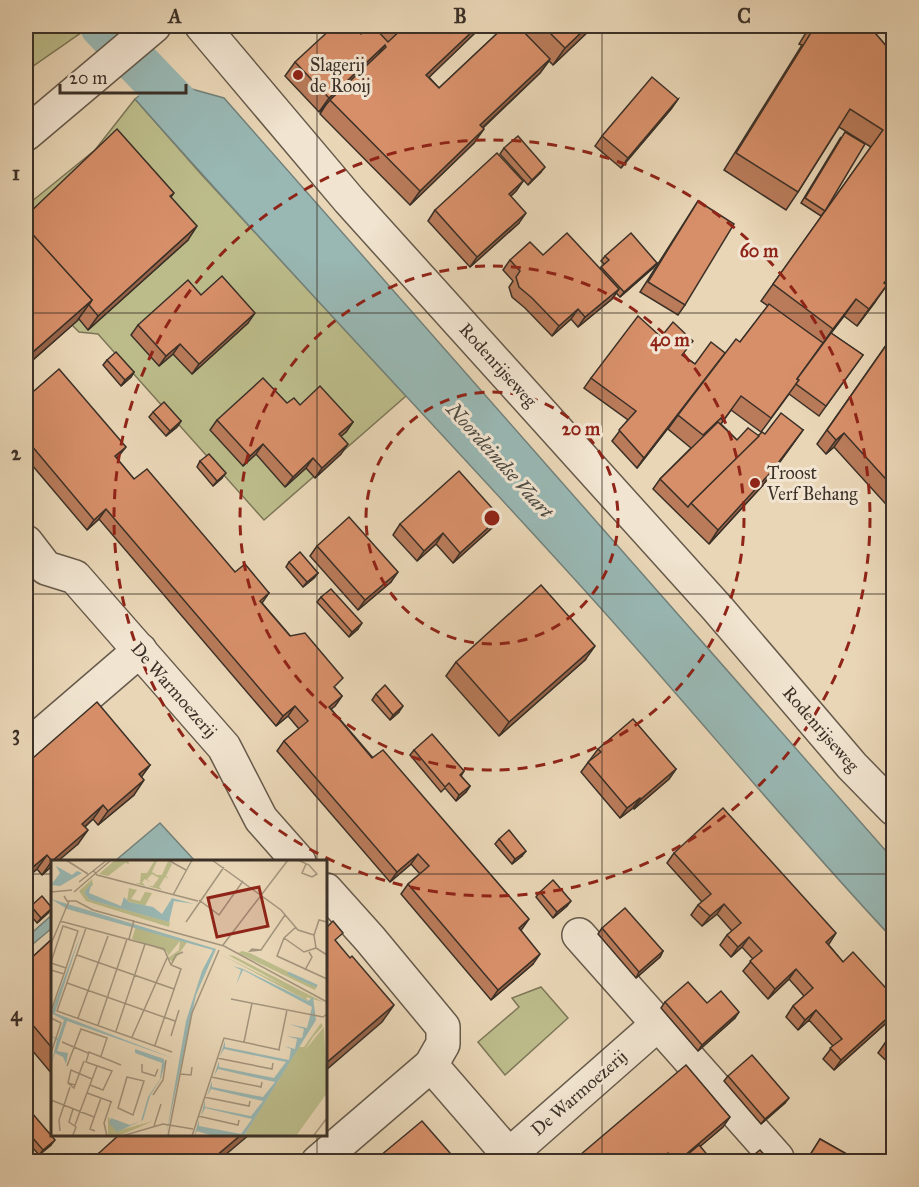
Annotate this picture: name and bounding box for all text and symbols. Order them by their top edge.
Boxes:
text: A [166,4,182,28]
text: B [453,4,467,28]
text: C [737,4,751,28]
place label: Slagerij de Rooij [310,54,371,97]
scale bar [60,57,186,95]
text: 20 m [69,67,107,89]
marker: Slagerij de Rooij [291,68,305,82]
text: 1 [12,161,20,185]
text: 60 m [740,240,779,262]
street label: Rodenrijseweg [454,318,542,413]
text: 40 m [650,329,691,352]
water label: Noordeindse Vaart [441,396,559,524]
text: 20 m [562,418,601,440]
text: 2 [11,441,22,465]
place label: Troost Verf Behang [766,462,858,506]
marker: Troost Verf Behang [748,476,762,490]
centre of rings [482,508,502,528]
street label: De Warmoezerij [126,638,222,742]
street label: Rodenrijseweg [777,682,864,777]
text: 3 [12,721,20,746]
inset map [51,860,327,1136]
text: 4 [10,1002,22,1027]
street label: De Warmoezerij [527,1045,631,1141]

